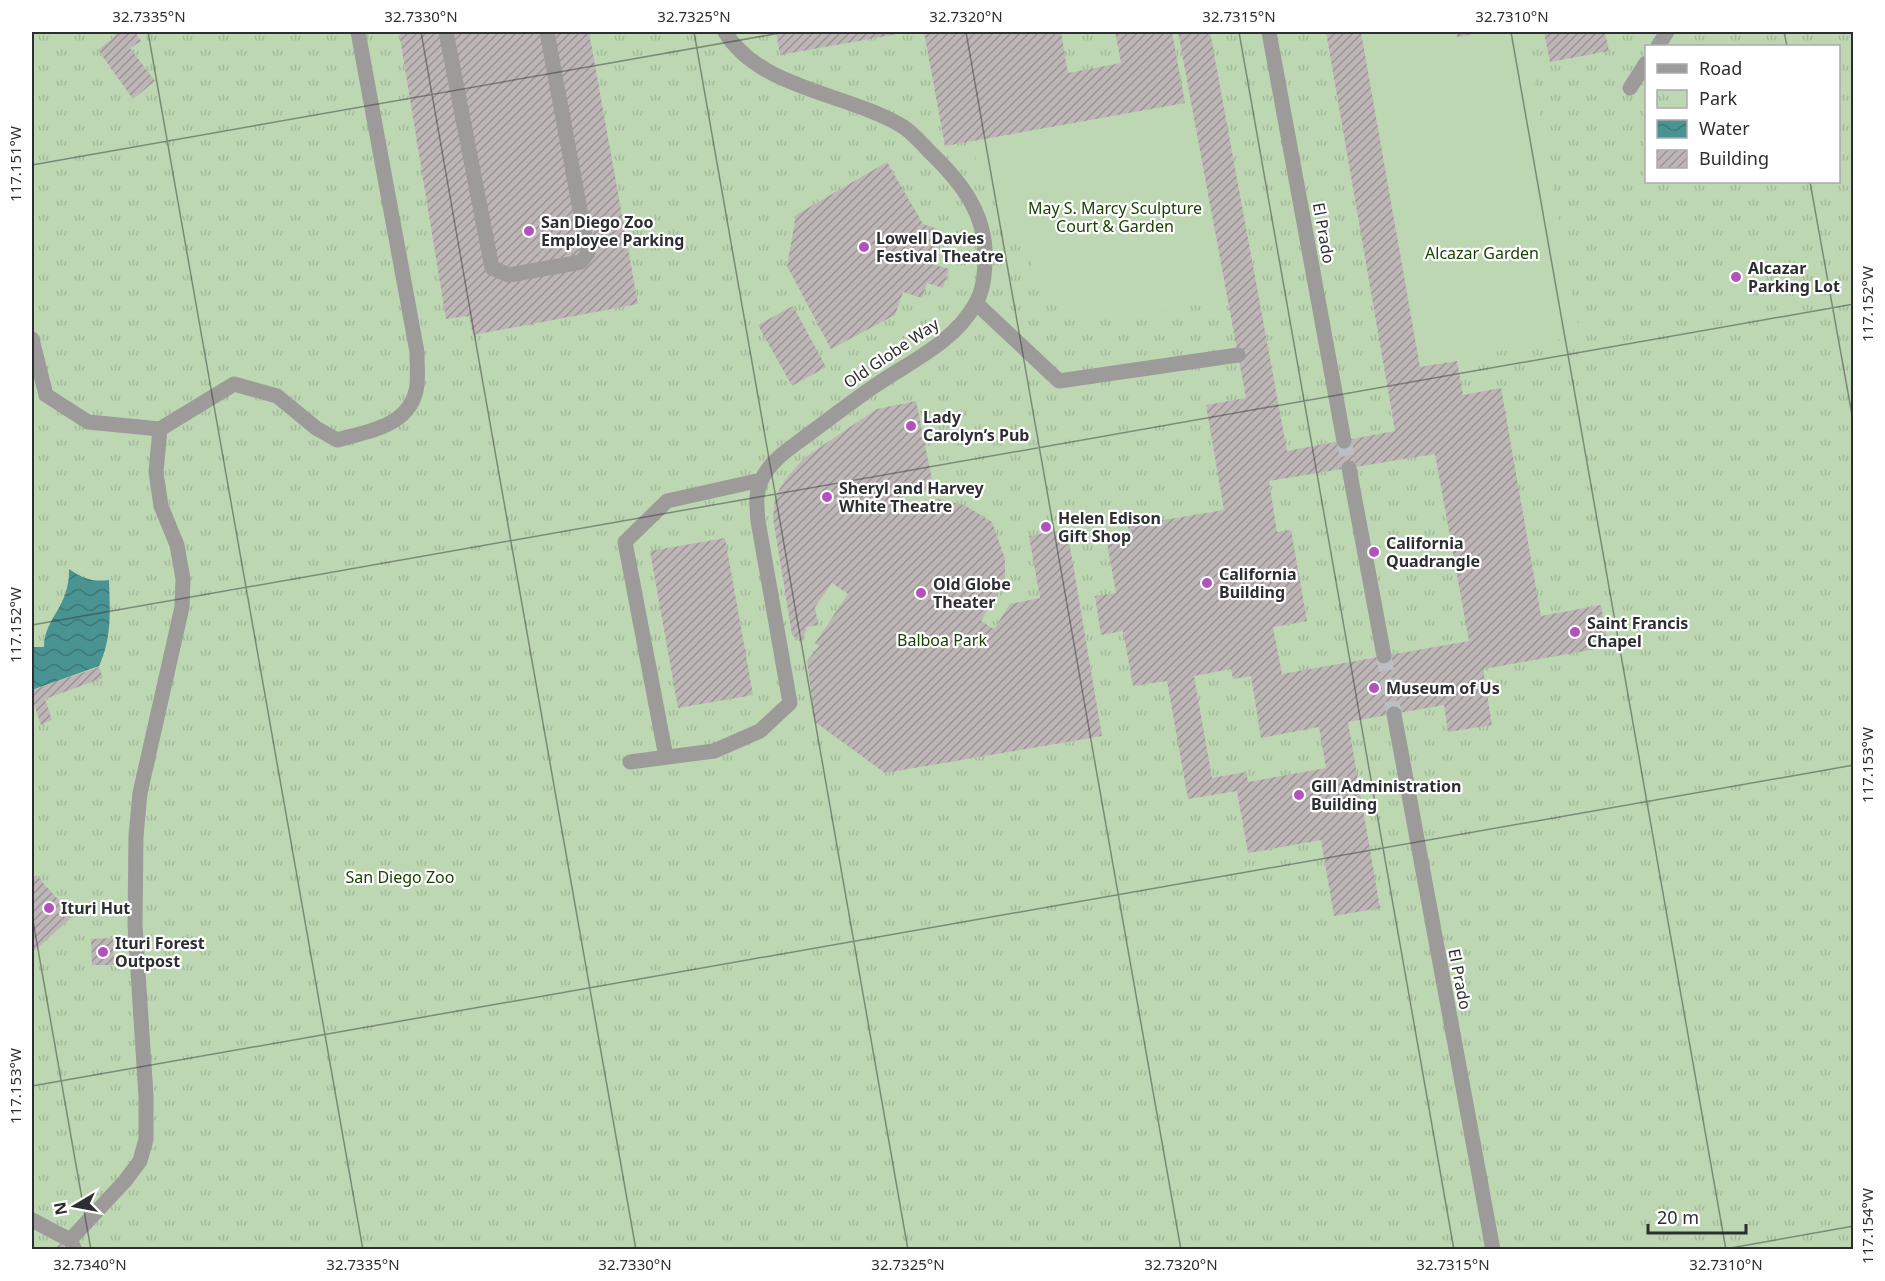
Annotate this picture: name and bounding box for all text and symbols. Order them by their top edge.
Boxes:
text: 32.7335°N [112,6,186,26]
text: 32.7330°N [384,6,458,26]
text: 32.7325°N [657,6,731,26]
text: 32.7320°N [929,6,1003,26]
text: 32.7315°N [1202,6,1276,26]
text: 32.7310°N [1475,6,1549,26]
legend [1645,45,1840,183]
text: Road [1699,56,1742,80]
text: Park [1699,86,1737,110]
text: Water [1699,116,1750,140]
text: 117.151°W [5,126,25,202]
text: Building [1699,146,1769,170]
park label: May S. Marcy Sculpture Court & Garden [1028,197,1202,237]
street label: El Prado [1308,201,1340,265]
place label: San Diego Zoo Employee Parking [541,211,684,251]
marker: San Diego Zoo Employee Parking [522,224,536,238]
place label: Lowell Davies Festival Theatre [876,227,1004,267]
marker: Lowell Davies Festival Theatre [857,240,871,254]
park label: Alcazar Garden [1425,242,1539,264]
place label: Alcazar Parking Lot [1748,257,1840,297]
text: 117.152°W [1857,266,1877,342]
marker: Alcazar Parking Lot [1729,270,1743,284]
street label: Old Globe Way [839,312,944,393]
place label: Lady Carolyn’s Pub [923,406,1029,446]
marker: Lady Carolyn’s Pub [904,419,918,433]
place label: Sheryl and Harvey White Theatre [839,477,985,517]
marker: Sheryl and Harvey White Theatre [820,490,834,504]
place label: Helen Edison Gift Shop [1058,507,1161,547]
marker: Helen Edison Gift Shop [1039,520,1053,534]
place label: California Quadrangle [1386,532,1480,572]
marker: California Quadrangle [1367,545,1381,559]
place label: California Building [1219,563,1297,603]
place label: Old Globe Theater [933,573,1011,613]
marker: California Building [1200,576,1214,590]
marker: Old Globe Theater [914,586,928,600]
text: 117.152°W [5,587,25,663]
place label: Saint Francis Chapel [1587,612,1688,652]
marker: Saint Francis Chapel [1568,625,1582,639]
park label: Balboa Park [897,629,987,651]
place label: Museum of Us [1386,677,1500,699]
marker: Museum of Us [1367,681,1381,695]
text: 117.153°W [1857,727,1877,803]
place label: Gill Administration Building [1311,775,1461,815]
marker: Gill Administration Building [1292,788,1306,802]
park label: San Diego Zoo [346,866,454,888]
place label: Ituri Hut [61,897,130,919]
marker: Ituri Hut [42,901,56,915]
place label: Ituri Forest Outpost [115,932,205,972]
marker: Ituri Forest Outpost [96,945,110,959]
street label: El Prado [1443,947,1477,1011]
text: 117.153°W [5,1048,25,1124]
north arrow [45,1176,105,1236]
text: 117.154°W [1857,1188,1877,1264]
scale bar [1648,1197,1746,1235]
text: N [48,1200,72,1217]
text: 20 m [1657,1205,1699,1229]
text: 32.7340°N [53,1254,127,1274]
text: 32.7335°N [326,1254,400,1274]
text: 32.7330°N [598,1254,672,1274]
text: 32.7325°N [871,1254,945,1274]
text: 32.7320°N [1144,1254,1218,1274]
text: 32.7315°N [1416,1254,1490,1274]
text: 32.7310°N [1689,1254,1763,1274]

